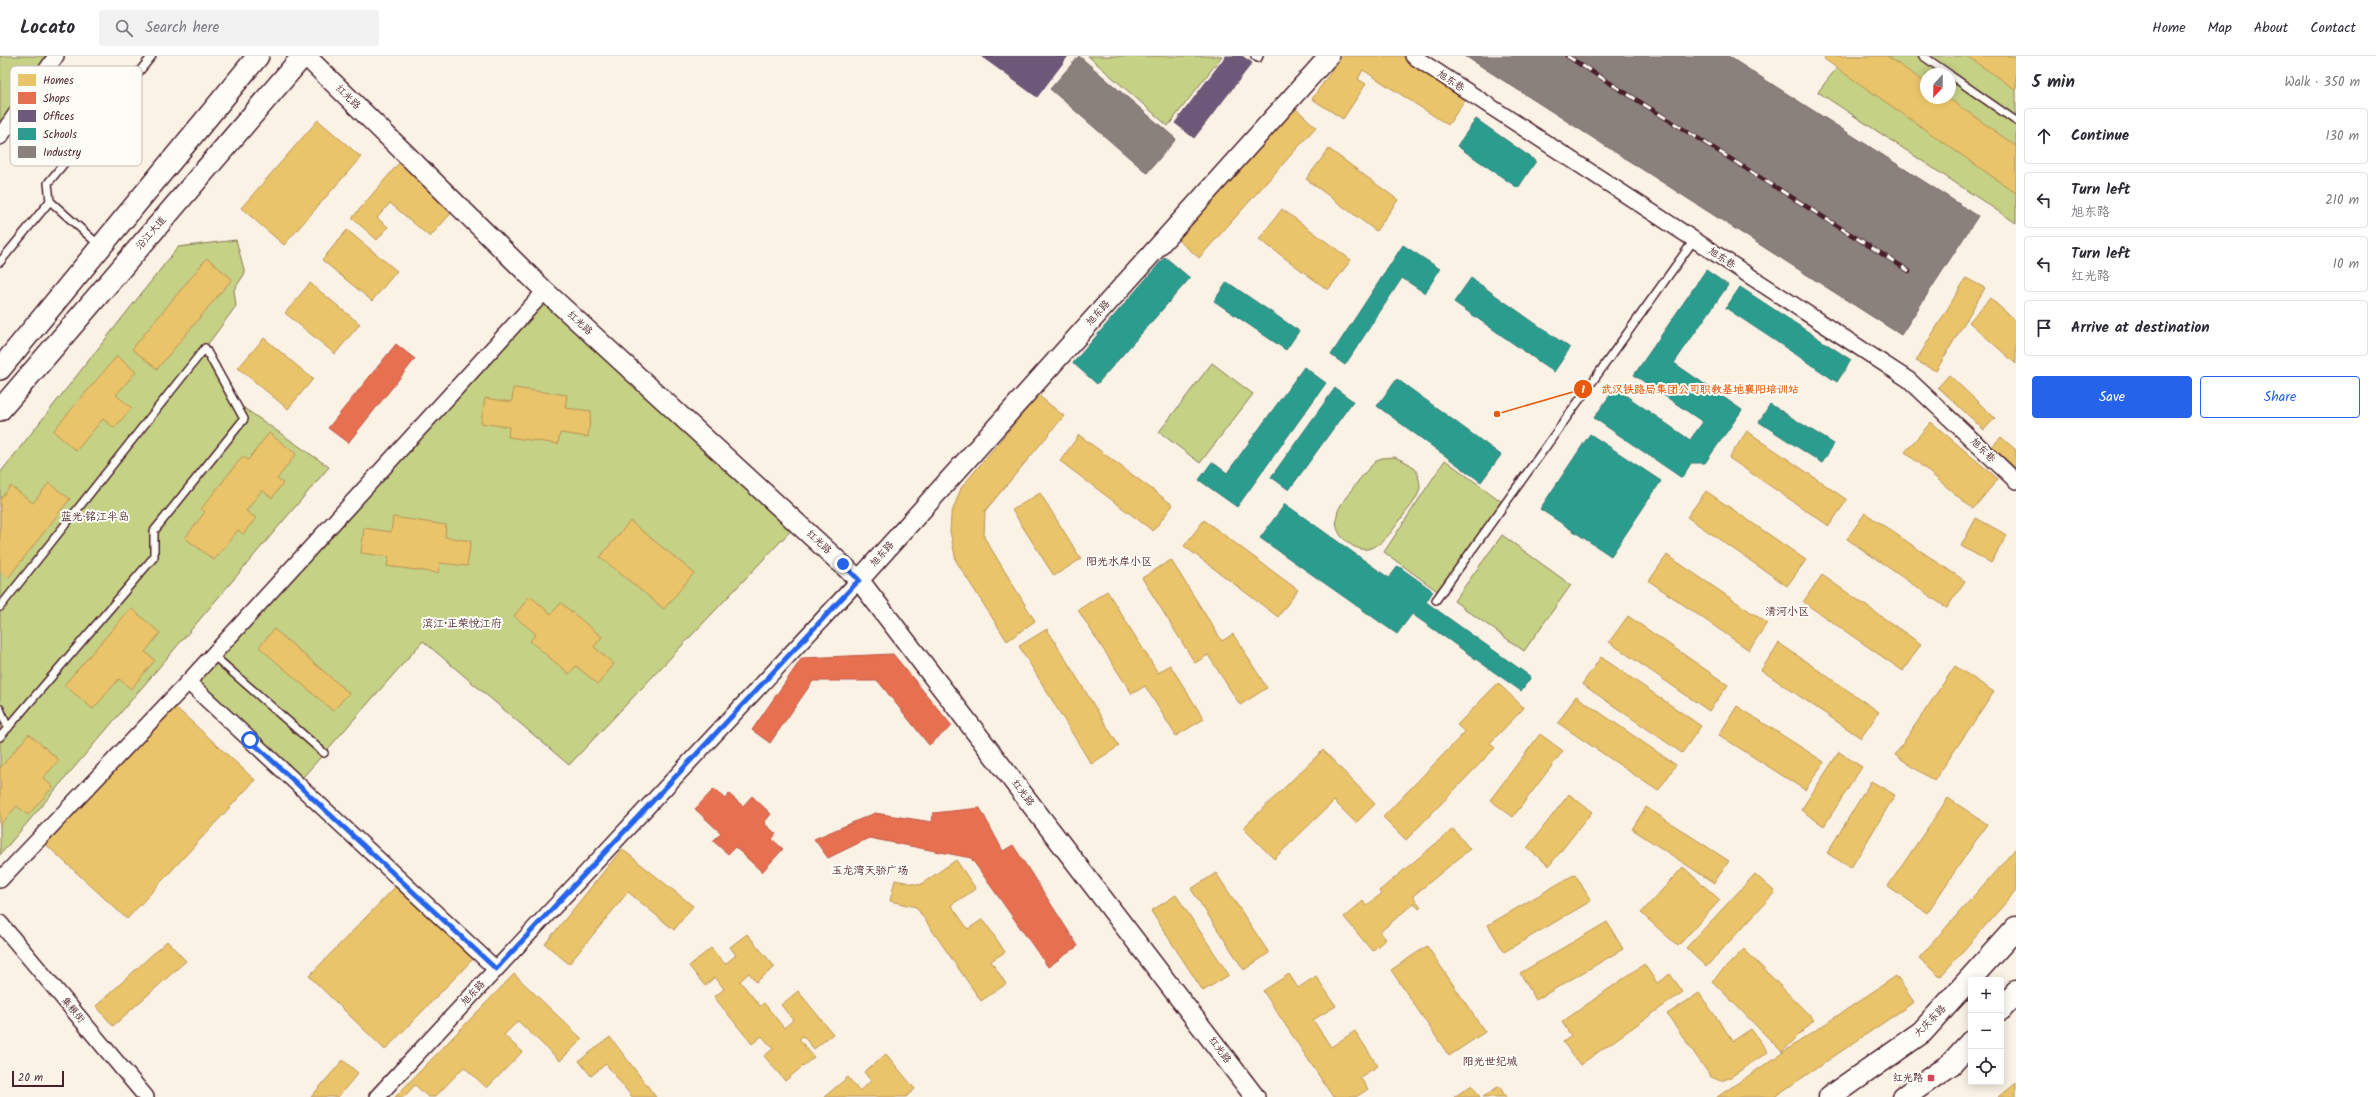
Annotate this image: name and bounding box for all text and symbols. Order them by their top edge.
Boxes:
search box [99,10,379,46]
text: Locato [20,13,75,43]
text: Search here [145,16,219,40]
icon: search [113,17,135,39]
text: Home [2152,17,2186,39]
text: Map [2208,17,2232,39]
text: About [2254,17,2288,39]
text: Contact [2310,17,2356,39]
legend [10,66,142,166]
street label: 旭东巷 [1434,66,1469,96]
north arrow [1920,68,1956,104]
text: 5 min [2032,69,2075,96]
text: Homes [43,72,74,90]
text: Walk · 350 m [2284,72,2360,93]
street label: 红光路 [332,81,364,113]
text: Shops [43,90,70,108]
text: Offices [43,108,75,126]
text: Continue [2071,124,2129,148]
icon: ahead [2033,125,2055,147]
text: Schools [43,126,77,144]
text: 130 m [2325,126,2359,147]
text: Industry [43,144,82,162]
text: Turn left [2071,178,2131,202]
icon: left [2033,189,2055,211]
text: 210 m [2325,190,2359,211]
text: 旭东路 [2071,202,2110,223]
street label: 沿江大道 [132,213,170,253]
text: Turn left [2071,242,2131,266]
street label: 旭东巷 [1705,243,1740,273]
icon: left [2033,253,2055,275]
text: 10 m [2333,254,2359,275]
text: 红光路 [2071,266,2110,287]
street label: 旭东路 [1082,296,1114,330]
street label: 红光路 [564,307,596,339]
text: Arrive at destination [2071,316,2210,340]
icon: arrive [2033,317,2055,339]
button: Save [2032,376,2192,418]
button: Share [2200,376,2360,418]
callout: 武汉铁路局集团公司职教基地襄阳培训站 [1573,378,1807,401]
text: 1 [1581,380,1585,399]
text: 武汉铁路局集团公司职教基地襄阳培训站 [1601,381,1799,399]
street label: 旭东巷 [1967,434,2000,467]
district label: 蓝光·铭江半岛 [61,508,129,526]
street label: 红光路 [803,526,835,558]
street label: 旭东路 [866,537,898,571]
district label: 阳光水岸小区 [1086,553,1152,571]
route end [834,555,852,573]
district label: 清河小区 [1765,603,1809,621]
district label: 滨江•正荣悦江府 [422,615,502,633]
route start [241,731,259,749]
street label: 红光路 [1008,776,1038,810]
district label: 玉龙湾天骄广场 [832,862,909,880]
street label: 旭东路 [457,977,489,1009]
map controls [1968,977,2004,1085]
button: + [1968,977,2004,1013]
street label: 集粮街 [57,993,89,1027]
street label: 大庆东路 [1910,1001,1950,1041]
button: − [1968,1013,2004,1049]
street label: 红光路 [1205,1033,1235,1067]
button: locate [1968,1049,2004,1085]
district label: 阳光世纪城 [1463,1053,1518,1071]
scale bar [12,1069,64,1088]
text: 20 m [18,1069,43,1087]
place label: 红光路 [1893,1070,1923,1086]
marker: 红光路 [1926,1073,1936,1083]

